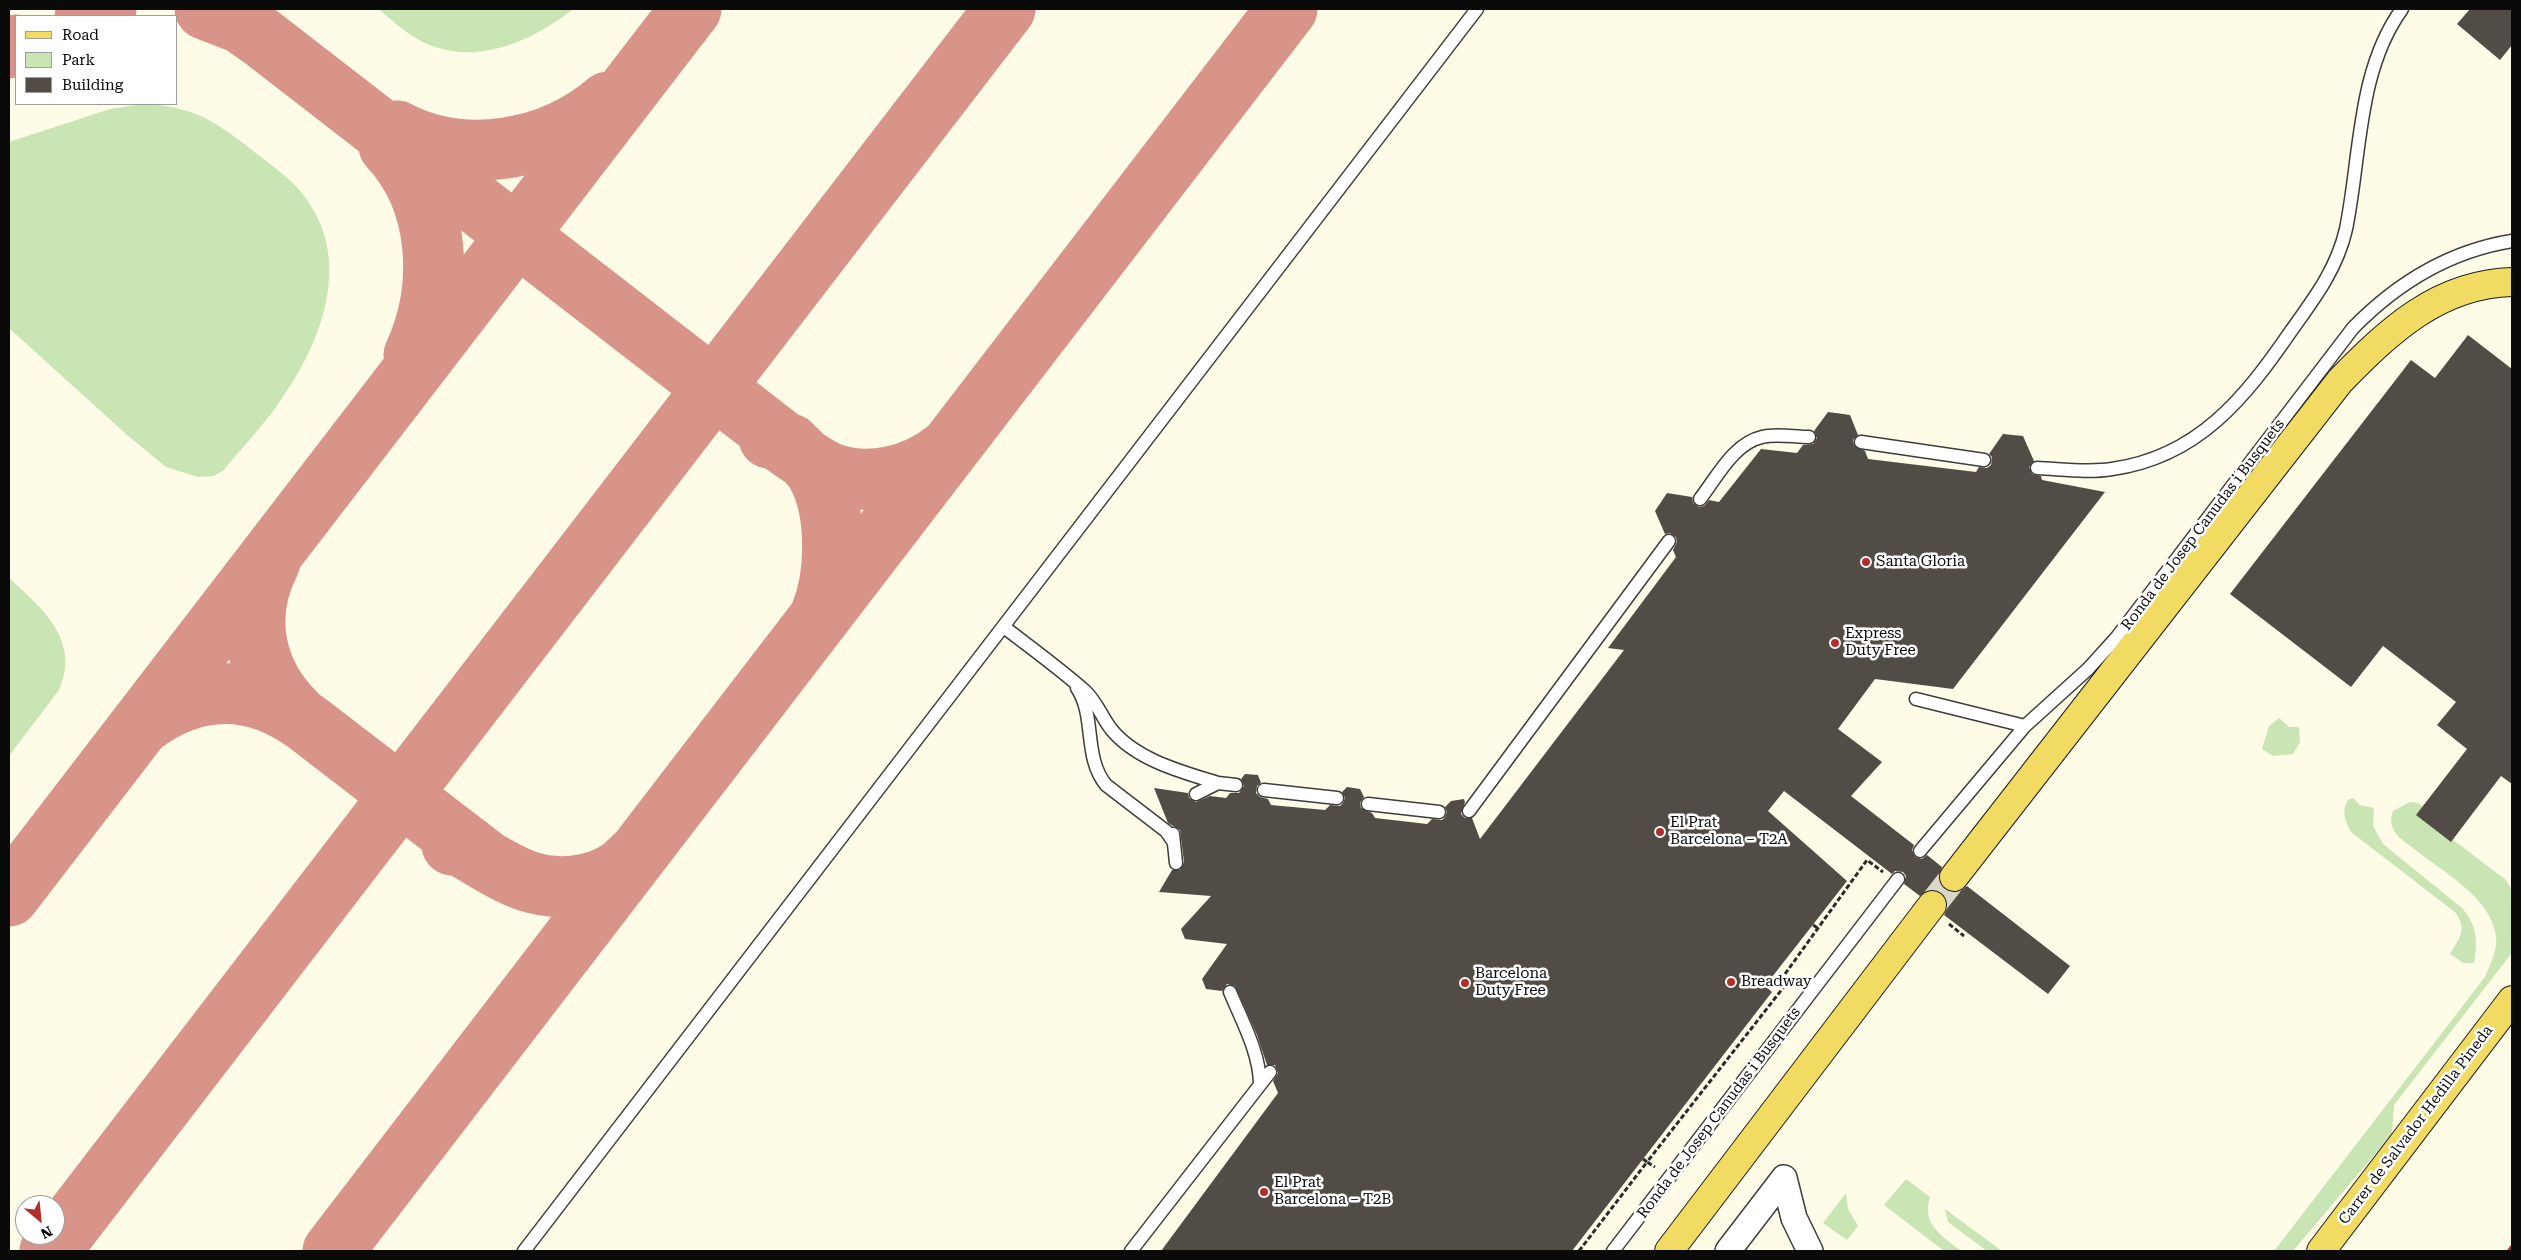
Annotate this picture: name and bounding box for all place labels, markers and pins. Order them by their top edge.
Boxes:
place label: Santa Gloria [1876,553,1965,571]
marker: Santa Gloria [1860,556,1872,568]
place label: Express Duty Free [1845,625,1916,660]
marker: Express Duty Free [1829,637,1841,649]
place label: El Prat Barcelona – T2A [1670,814,1788,849]
marker: El Prat Barcelona – T2A [1654,826,1666,838]
place label: Barcelona Duty Free [1475,965,1547,1000]
place label: Breadway [1741,973,1812,991]
marker: Breadway [1725,976,1737,988]
marker: Barcelona Duty Free [1459,977,1471,989]
place label: El Prat Barcelona – T2B [1274,1174,1391,1209]
marker: El Prat Barcelona – T2B [1258,1186,1270,1198]

